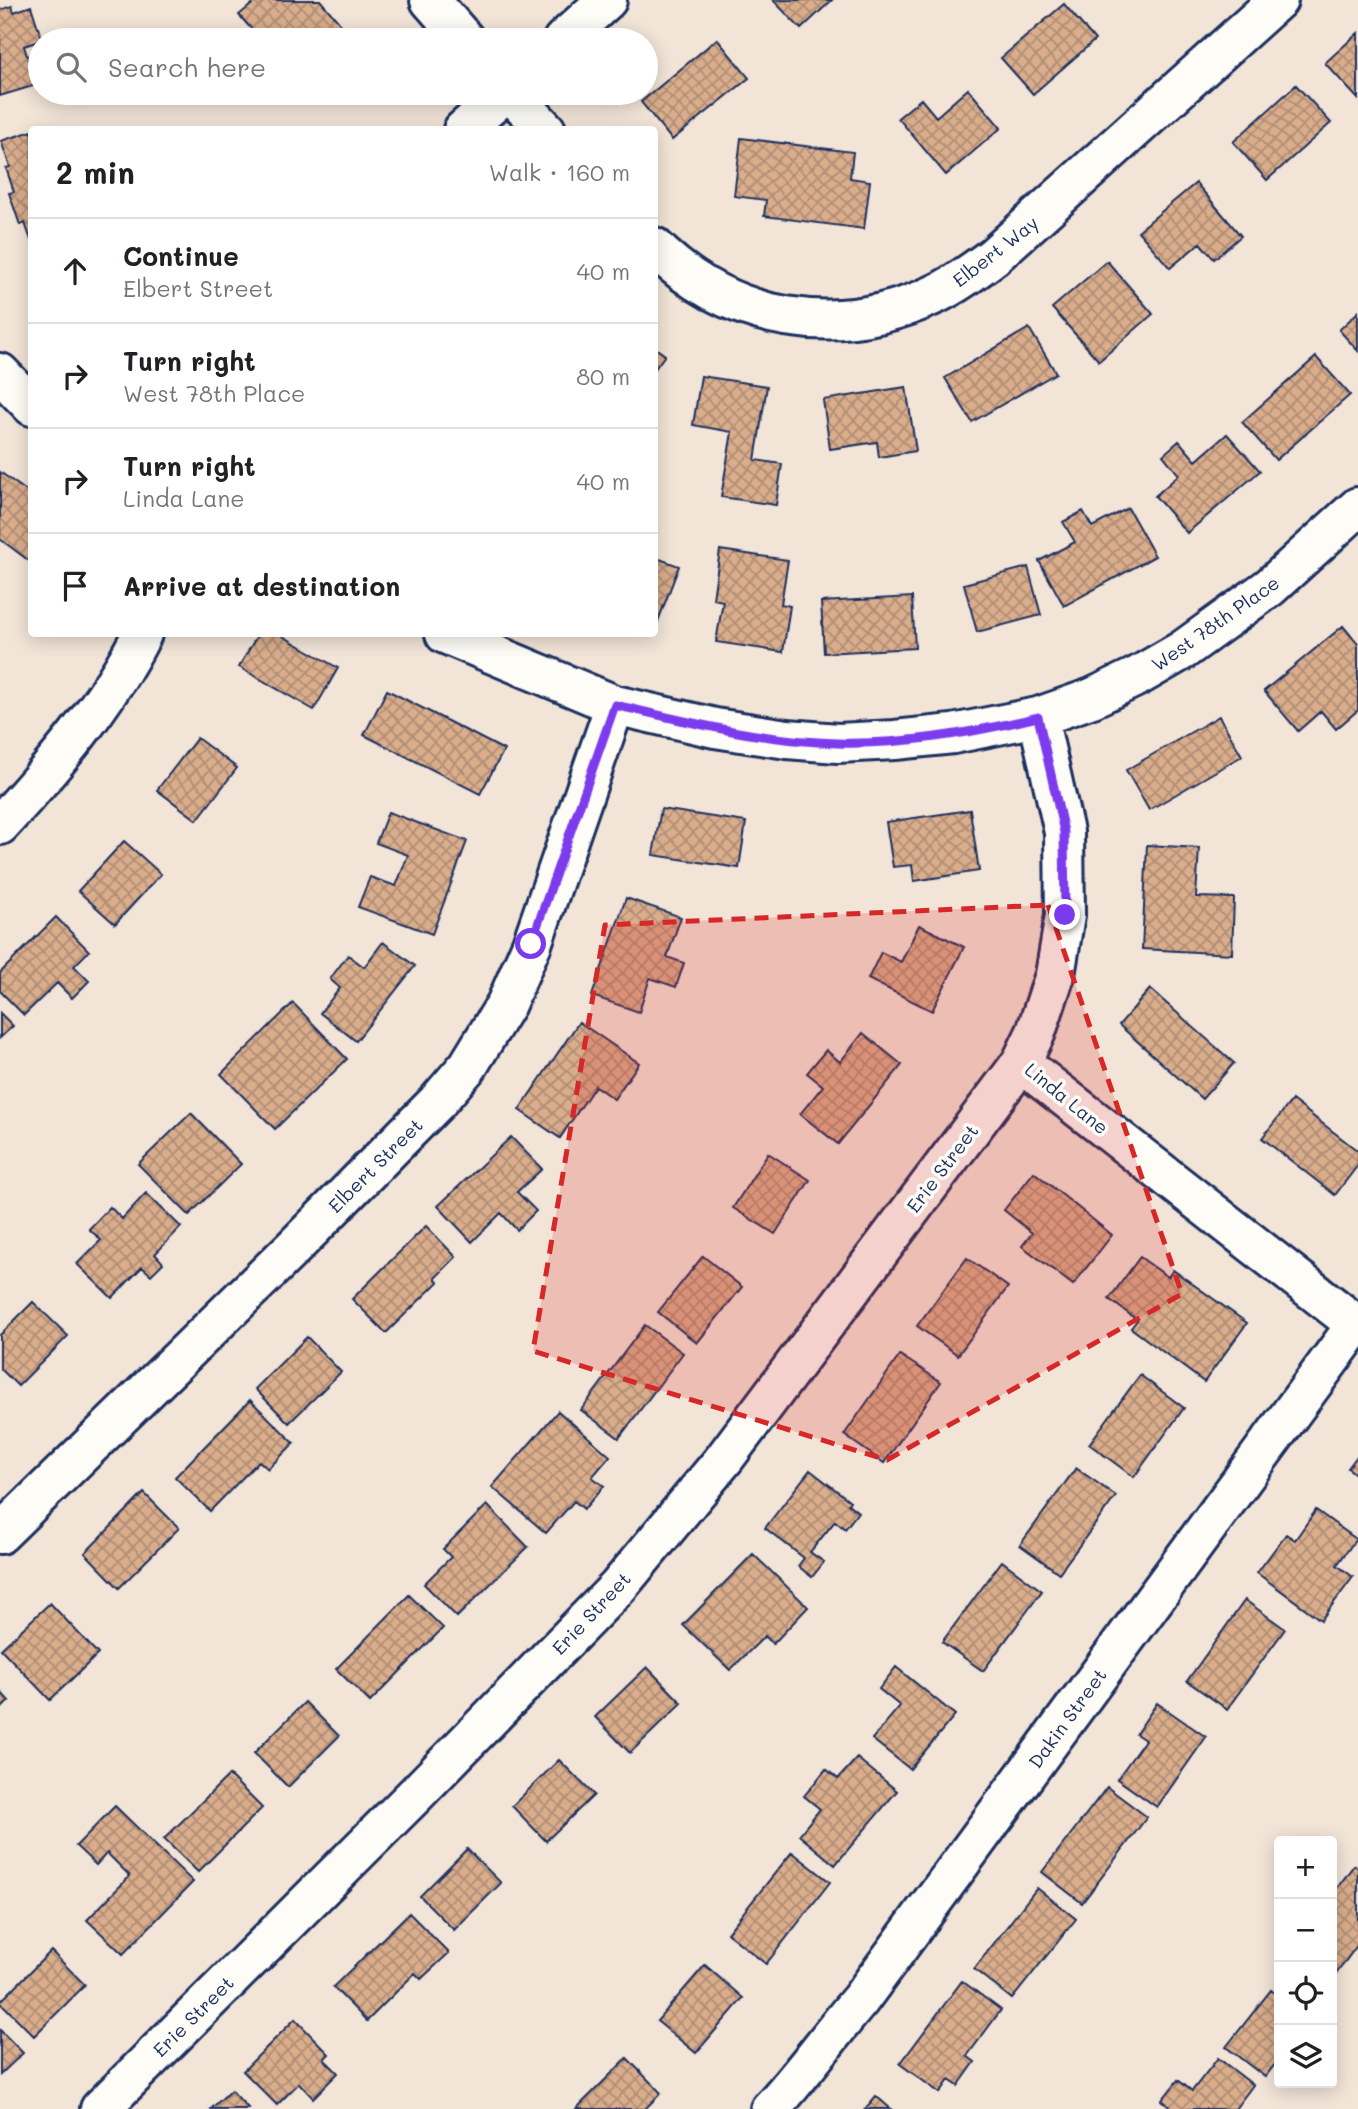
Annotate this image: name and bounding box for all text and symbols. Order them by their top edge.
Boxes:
search box [28,28,658,105]
icon: search [52,48,90,86]
text: Search here [108,50,266,84]
text: 2 min [56,152,135,192]
text: Walk · 160 m [489,157,630,187]
street label: Elbert Way [947,210,1043,292]
text: Continue [123,239,239,273]
icon: ahead [56,252,94,290]
text: 40 m [577,256,630,286]
text: Elbert Street [123,273,273,303]
text: Turn right [123,344,256,378]
icon: right [56,357,94,395]
text: 80 m [576,361,630,391]
text: West 78th Place [123,378,305,408]
text: Turn right [123,449,256,483]
icon: right [56,462,94,500]
text: 40 m [577,466,630,496]
text: Linda Lane [123,483,245,513]
icon: arrive [56,567,94,605]
text: Arrive at destination [123,569,400,603]
street label: West 78th Place [1146,570,1284,676]
route end [1049,899,1080,930]
route start [515,928,546,959]
street label: Linda Lane [1020,1057,1114,1139]
street label: Elbert Street [322,1112,428,1218]
street label: Erie Street [901,1119,983,1217]
street label: Erie Street [546,1566,636,1660]
street label: Dakin Street [1022,1663,1112,1773]
map controls [1274,1836,1337,2088]
button: + [1274,1836,1337,1899]
button: − [1274,1899,1337,1962]
button: locate [1274,1962,1337,2025]
street label: Erie Street [147,1970,239,2062]
button: layers [1274,2025,1337,2088]

